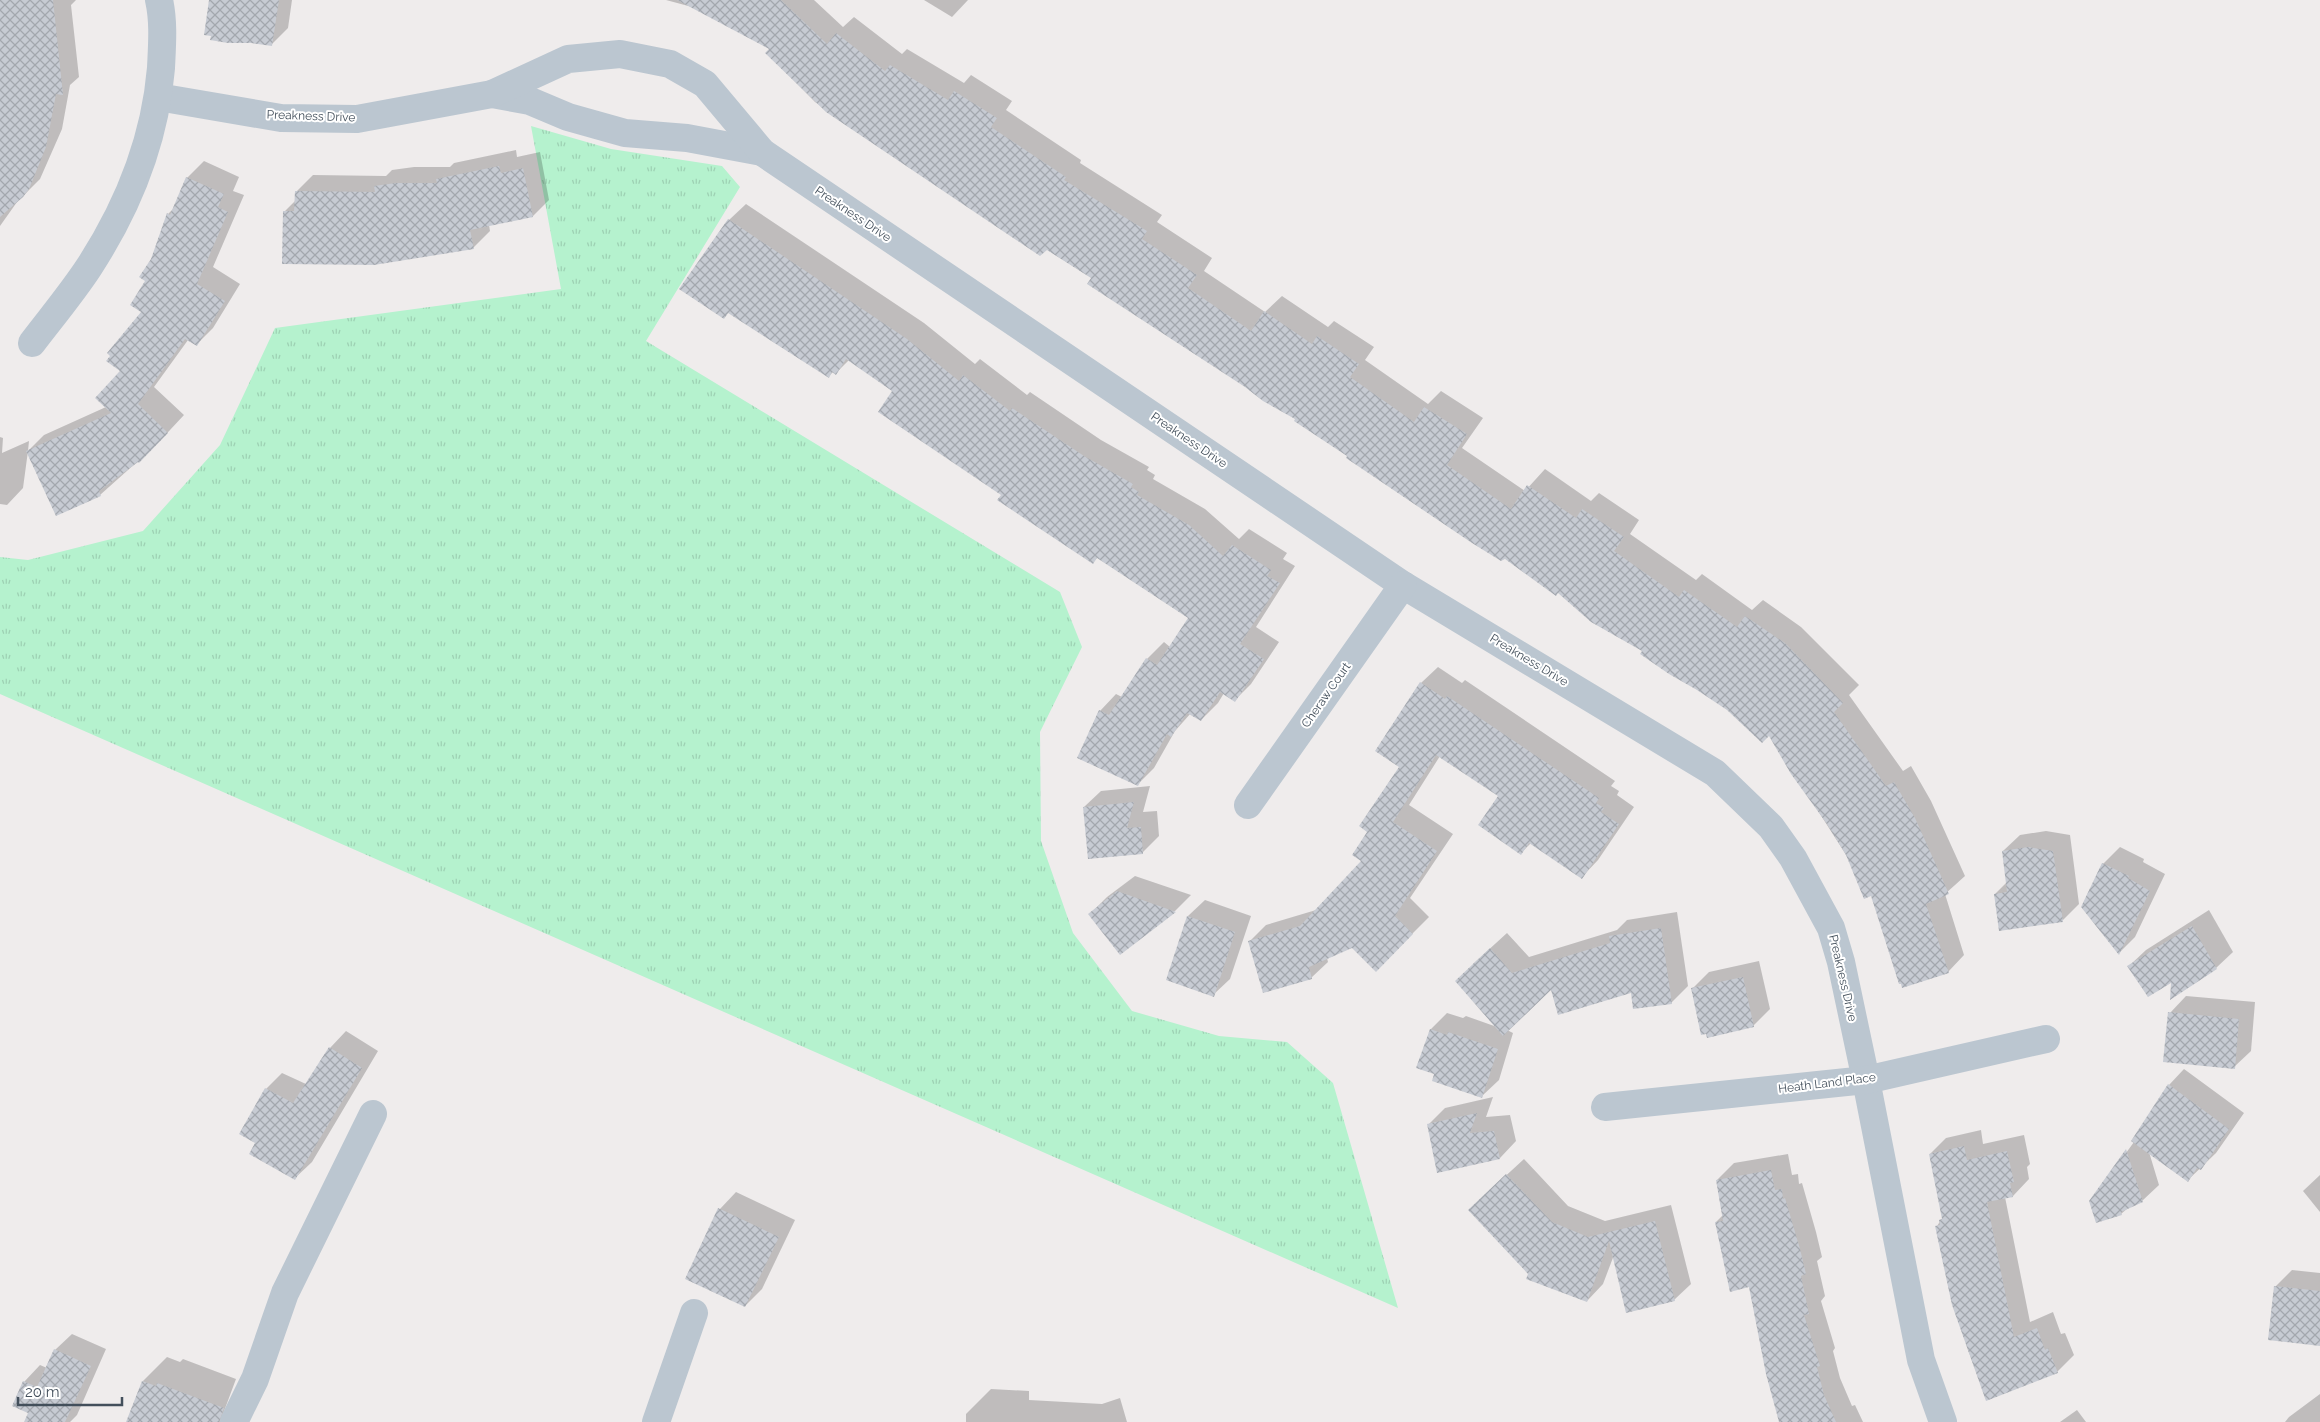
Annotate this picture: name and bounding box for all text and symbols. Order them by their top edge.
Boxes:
street label: Preakness Drive [266,107,356,125]
street label: Preakness Drive [812,183,894,245]
street label: Preakness Drive [1148,409,1230,471]
street label: Preakness Drive [1487,631,1571,689]
street label: Cheraw Court [1298,660,1354,730]
street label: Preakness Drive [1826,933,1860,1023]
street label: Heath Land Place [1777,1070,1877,1096]
scale bar [18,1374,121,1406]
text: 20 m [25,1383,60,1401]

